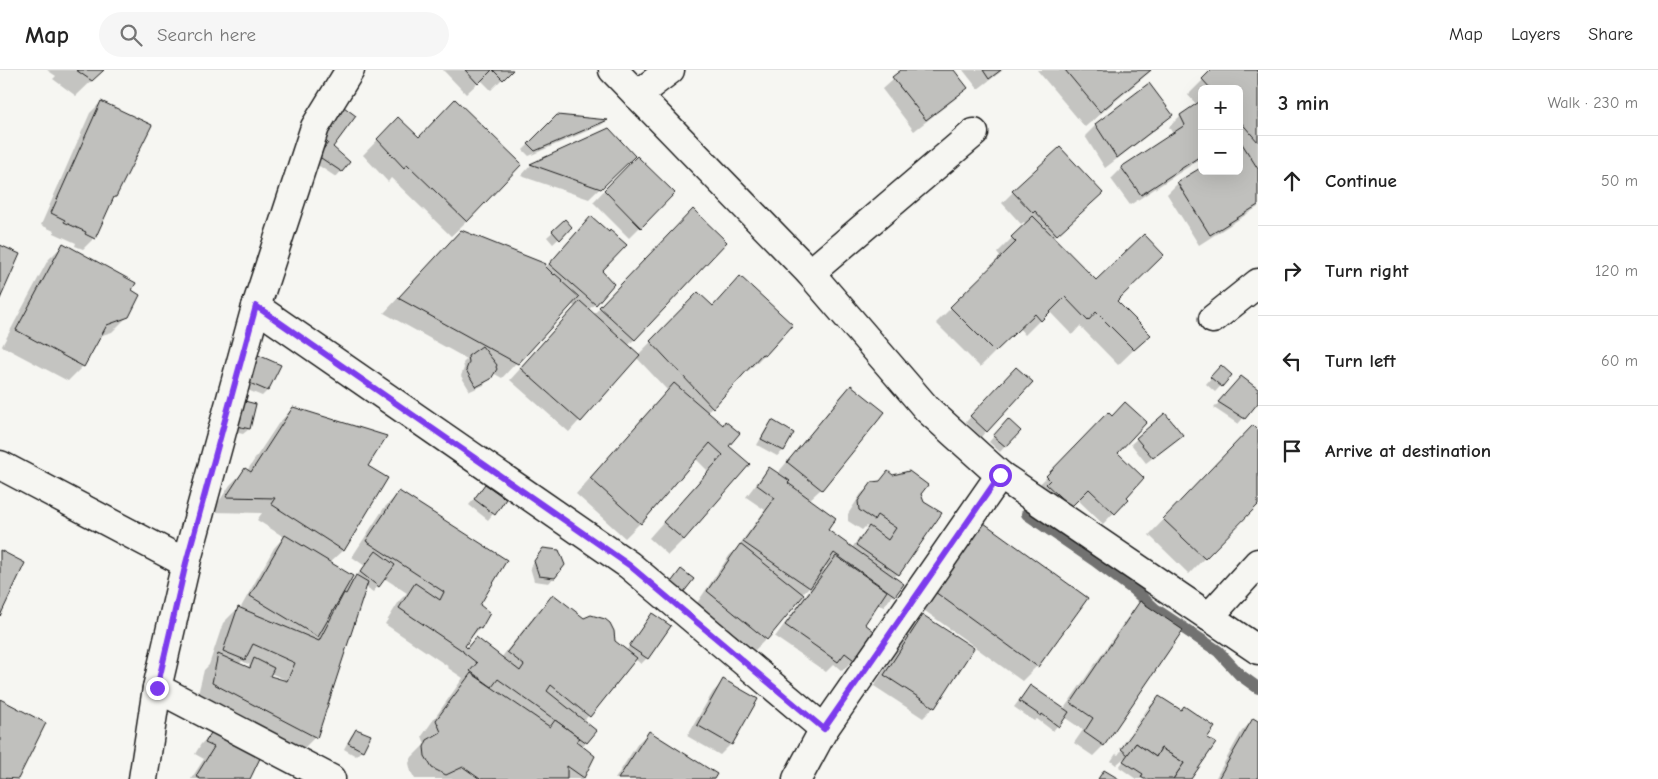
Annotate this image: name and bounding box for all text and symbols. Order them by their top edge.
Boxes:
search box [99,12,449,57]
text: Map [25,21,69,49]
icon: search [117,21,145,49]
text: Search here [157,24,256,46]
text: Map [1449,24,1483,45]
text: Layers [1511,24,1560,45]
text: Share [1588,24,1633,45]
map controls [1198,85,1243,175]
button: + [1198,85,1243,130]
text: 3 min [1278,91,1329,115]
text: Walk · 230 m [1547,94,1638,112]
button: − [1198,130,1243,175]
icon: ahead [1278,167,1306,195]
text: Continue [1325,170,1397,192]
text: 50 m [1601,172,1638,190]
icon: right [1278,257,1306,285]
text: Turn right [1325,260,1409,282]
text: 120 m [1595,262,1638,280]
icon: left [1278,347,1306,375]
text: Turn left [1325,350,1396,372]
text: 60 m [1601,352,1638,370]
icon: arrive [1278,437,1306,465]
text: Arrive at destination [1325,440,1491,462]
route start [989,464,1012,487]
route end [146,677,169,700]

